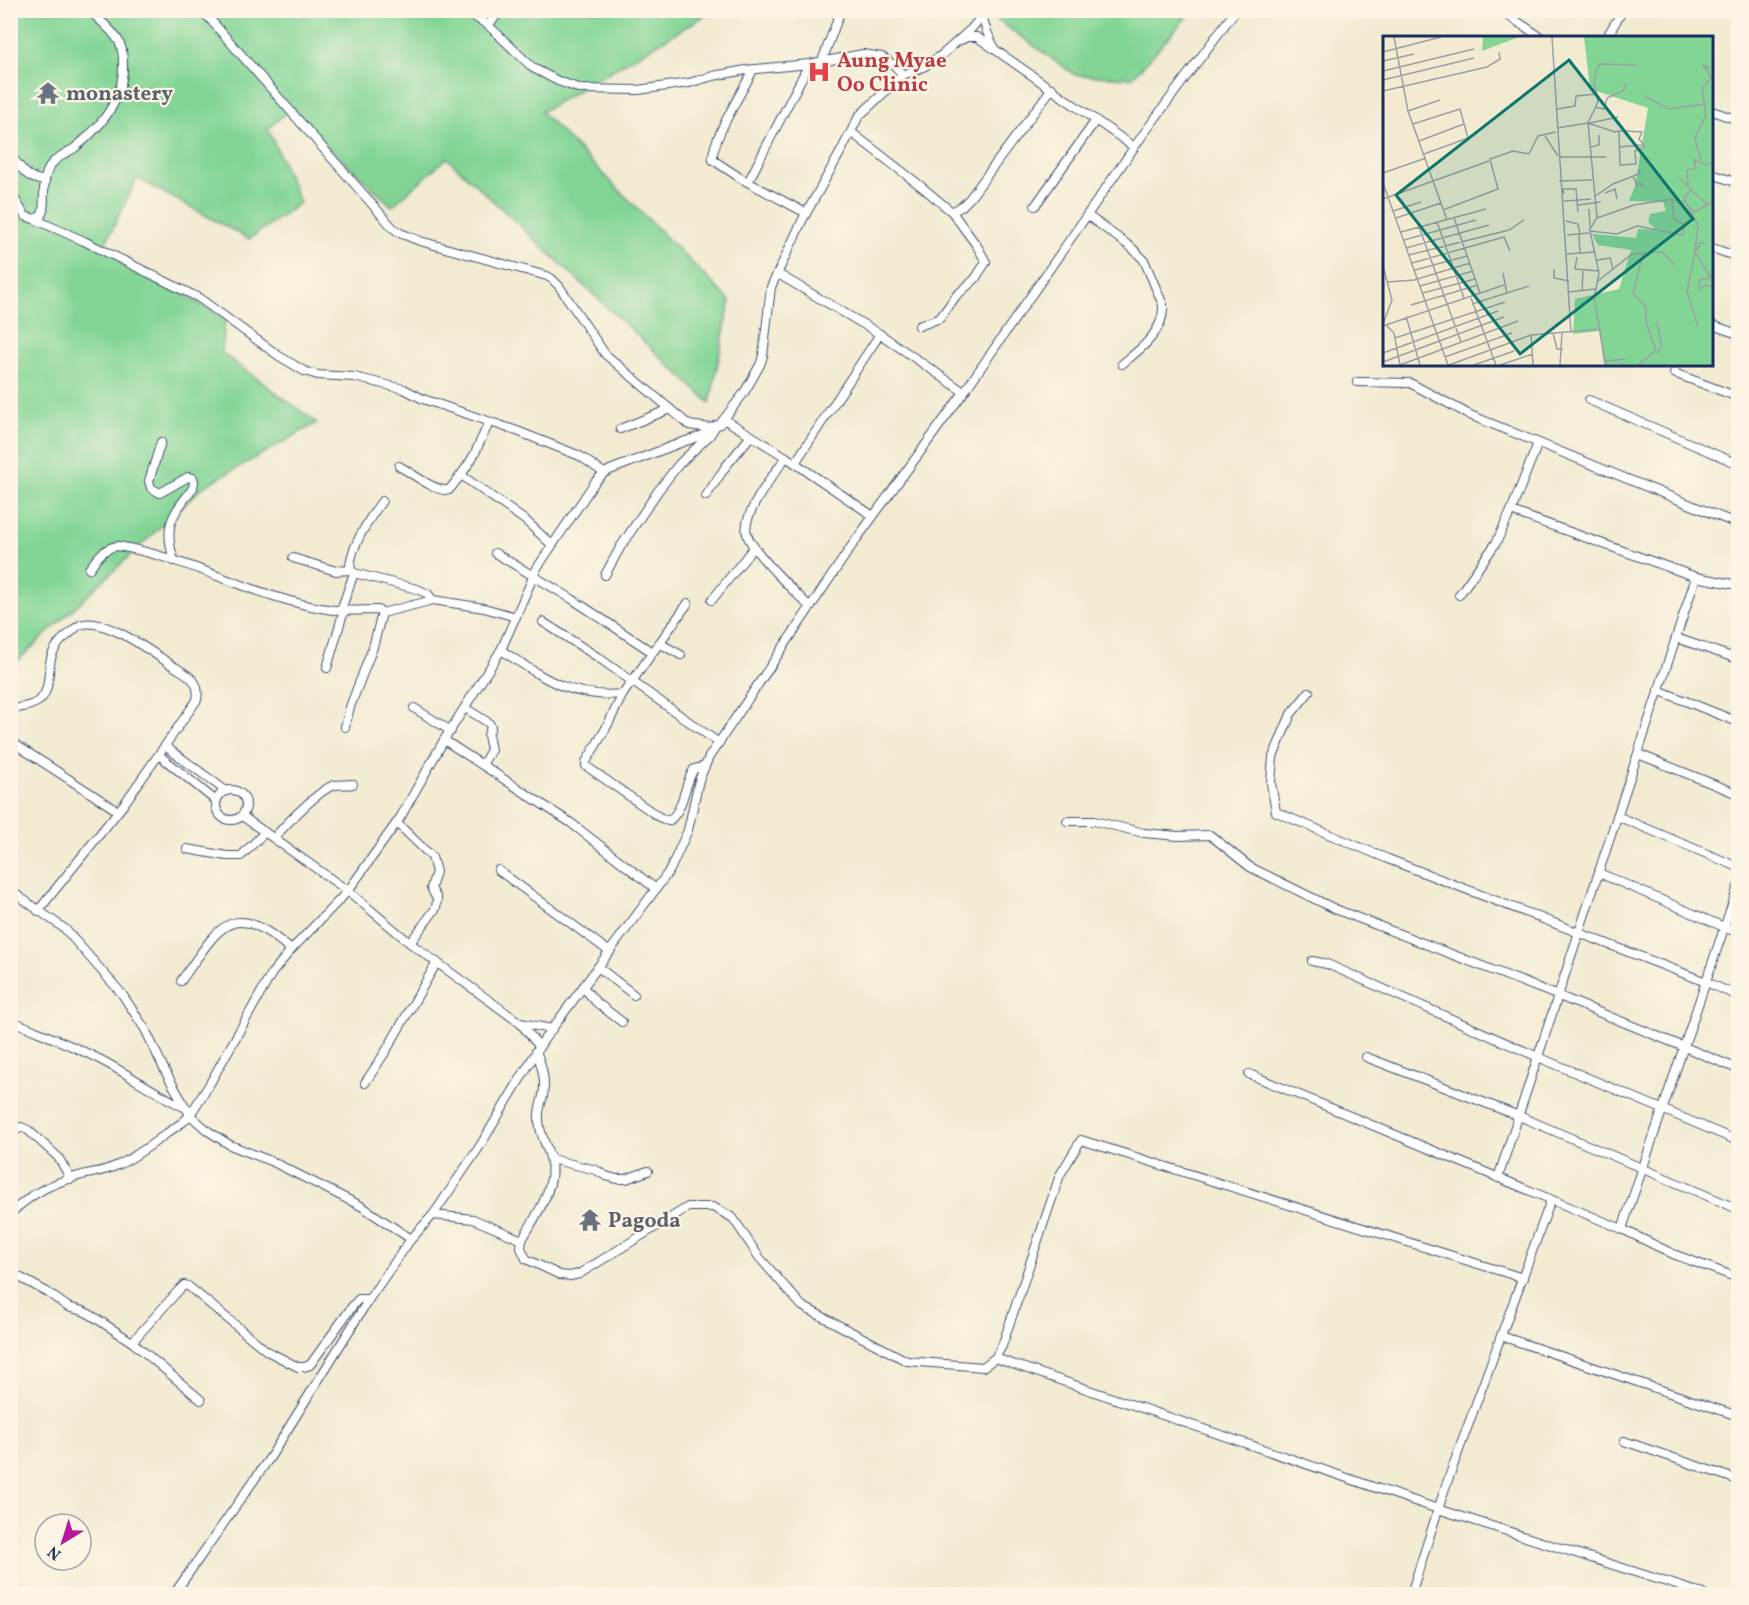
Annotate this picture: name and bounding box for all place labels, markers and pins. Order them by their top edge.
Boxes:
place label: Aung Myae Oo Clinic [837,47,947,100]
hospital icon: Aung Myae Oo Clinic [806,59,832,85]
temple icon: monastery [35,80,61,106]
place label: monastery [66,80,173,109]
temple icon: Pagoda [577,1207,603,1233]
place label: Pagoda [608,1207,681,1236]

